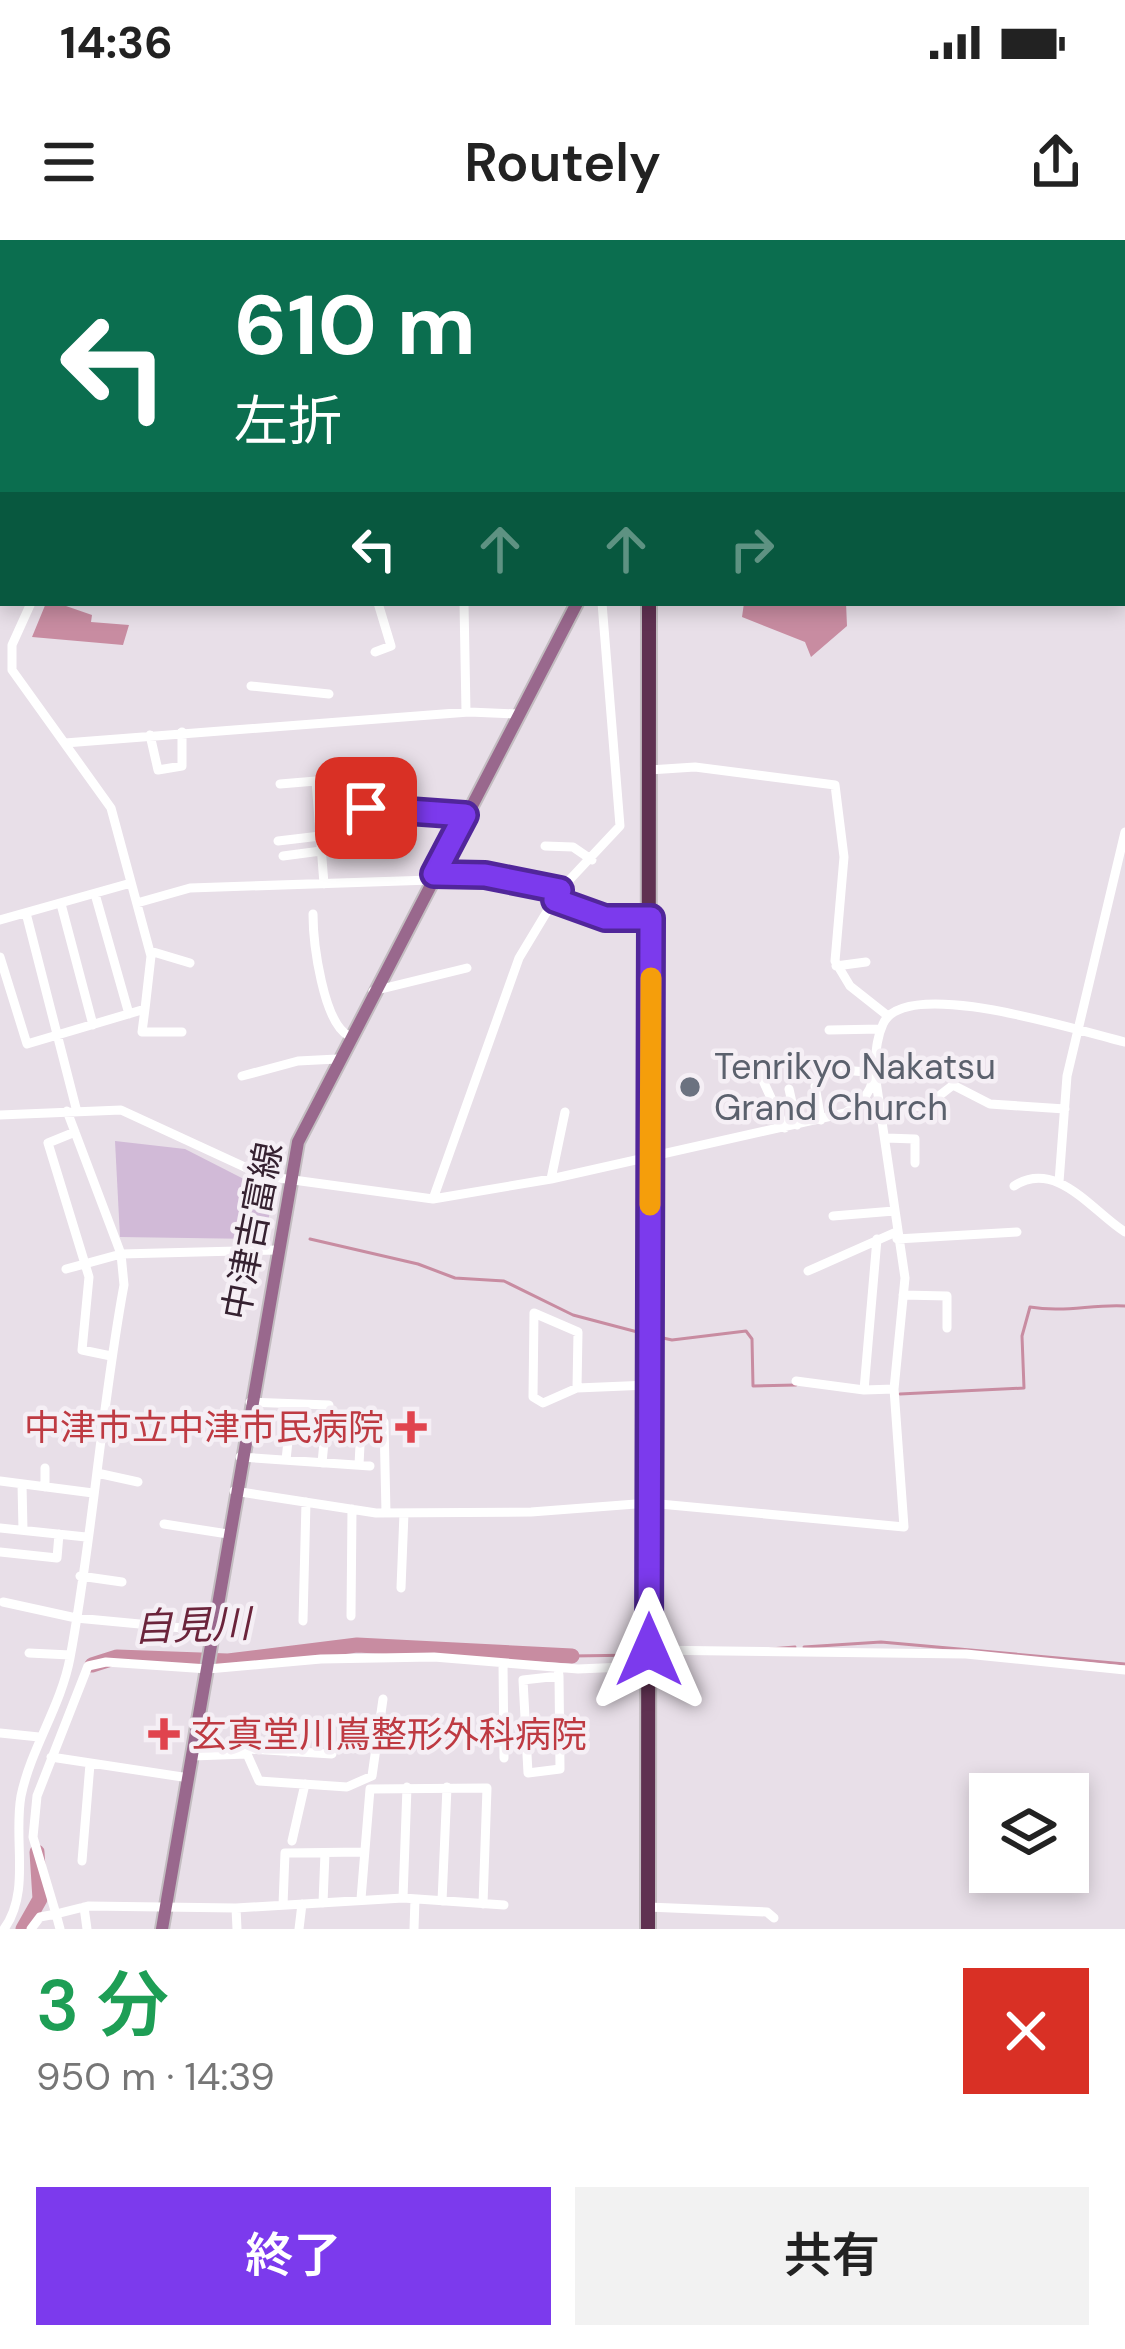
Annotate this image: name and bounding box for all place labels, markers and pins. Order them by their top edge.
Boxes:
pin [315,757,417,859]
place label: Tenrikyo Nakatsu Grand Church [714,1043,996,1131]
marker: Tenrikyo Nakatsu Grand Church [677,1074,703,1100]
place label: 中津市立中津市民病院 [24,1404,384,1451]
marker: 中津市立中津市民病院 [395,1411,427,1443]
place label: 玄真堂川嶌整形外科病院 [191,1711,587,1758]
marker: 玄真堂川嶌整形外科病院 [148,1718,180,1750]

